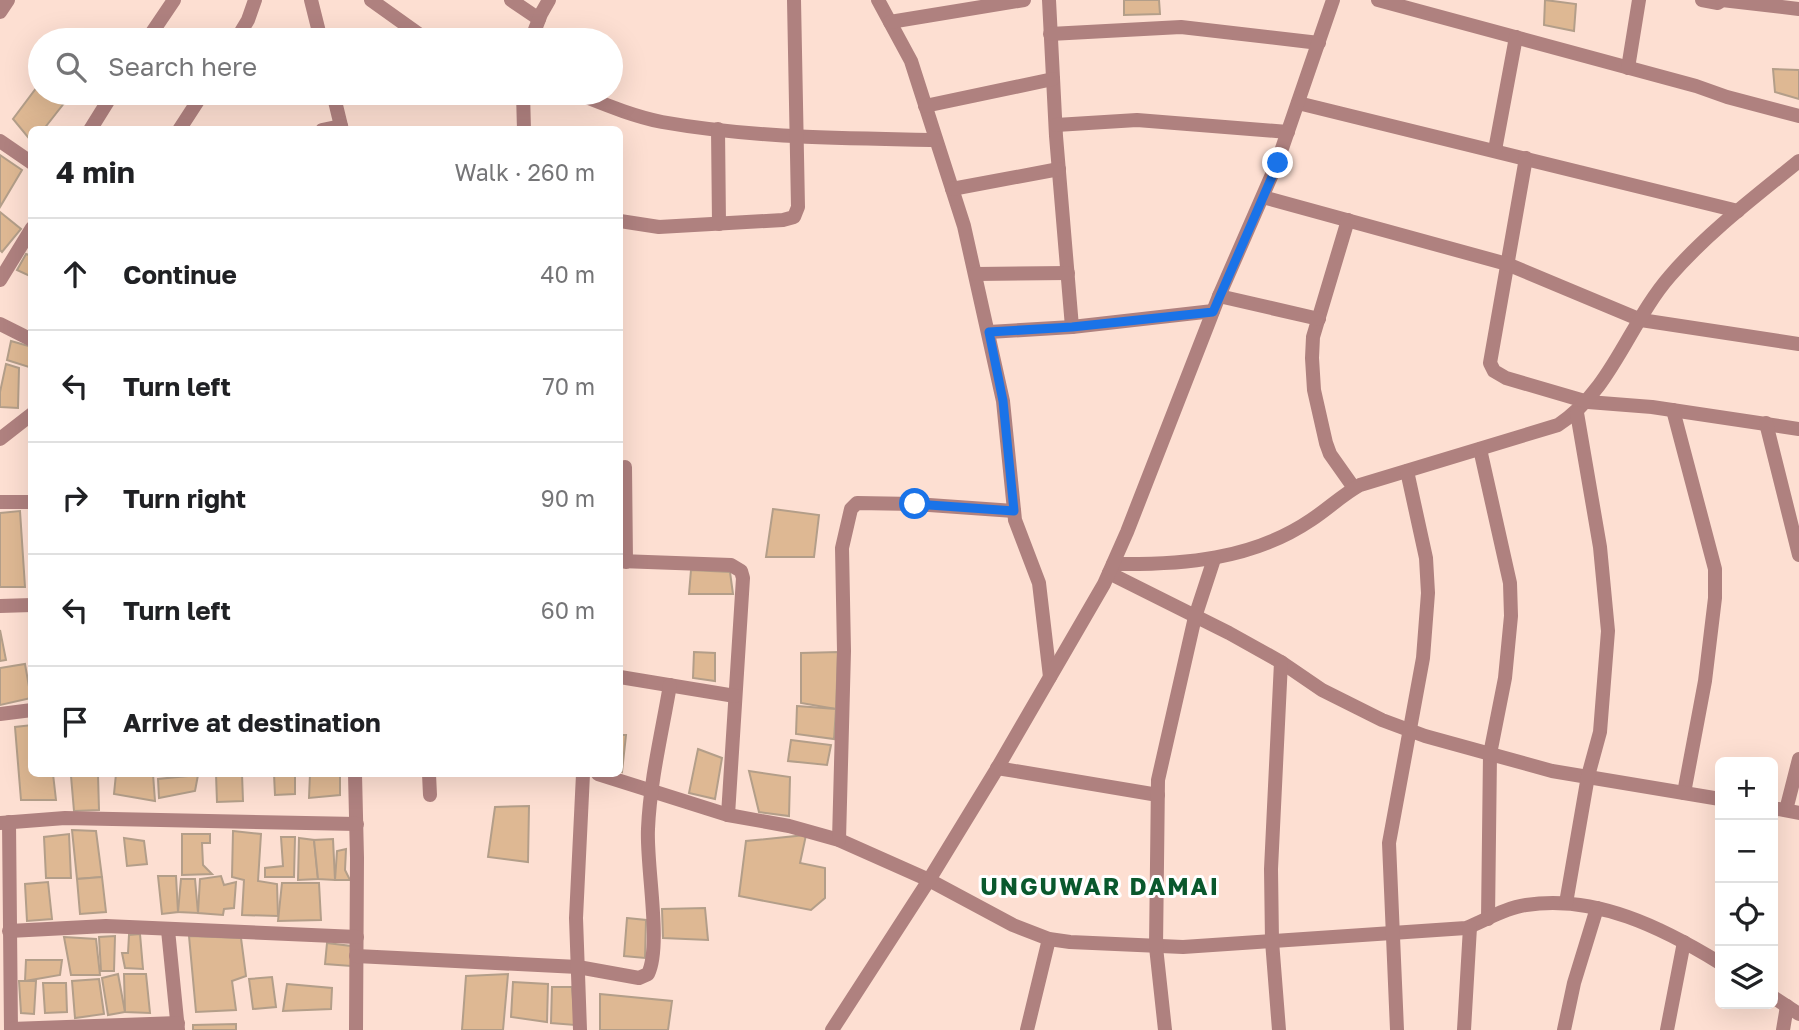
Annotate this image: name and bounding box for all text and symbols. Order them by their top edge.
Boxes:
search box [28,28,623,105]
icon: search [52,48,90,86]
text: Search here [108,51,257,82]
route end [1262,147,1293,178]
text: 4 min [56,154,135,190]
text: Walk · 260 m [454,158,595,186]
icon: ahead [56,255,94,293]
text: Continue [123,259,237,290]
text: 40 m [541,260,595,288]
icon: left [56,367,94,405]
text: Turn left [123,371,231,402]
text: 70 m [542,372,595,400]
icon: right [56,479,94,517]
text: Turn right [123,483,246,514]
text: 90 m [541,484,595,512]
route start [899,488,930,519]
icon: left [56,591,94,629]
text: Turn left [123,595,231,626]
text: 60 m [541,596,595,624]
icon: arrive [56,703,94,741]
text: Arrive at destination [123,707,381,738]
map controls [1715,757,1778,1009]
button: + [1715,757,1778,820]
button: − [1715,820,1778,883]
district label: UNGUWAR DAMAI [980,871,1220,900]
button: locate [1715,883,1778,946]
button: layers [1715,946,1778,1009]

